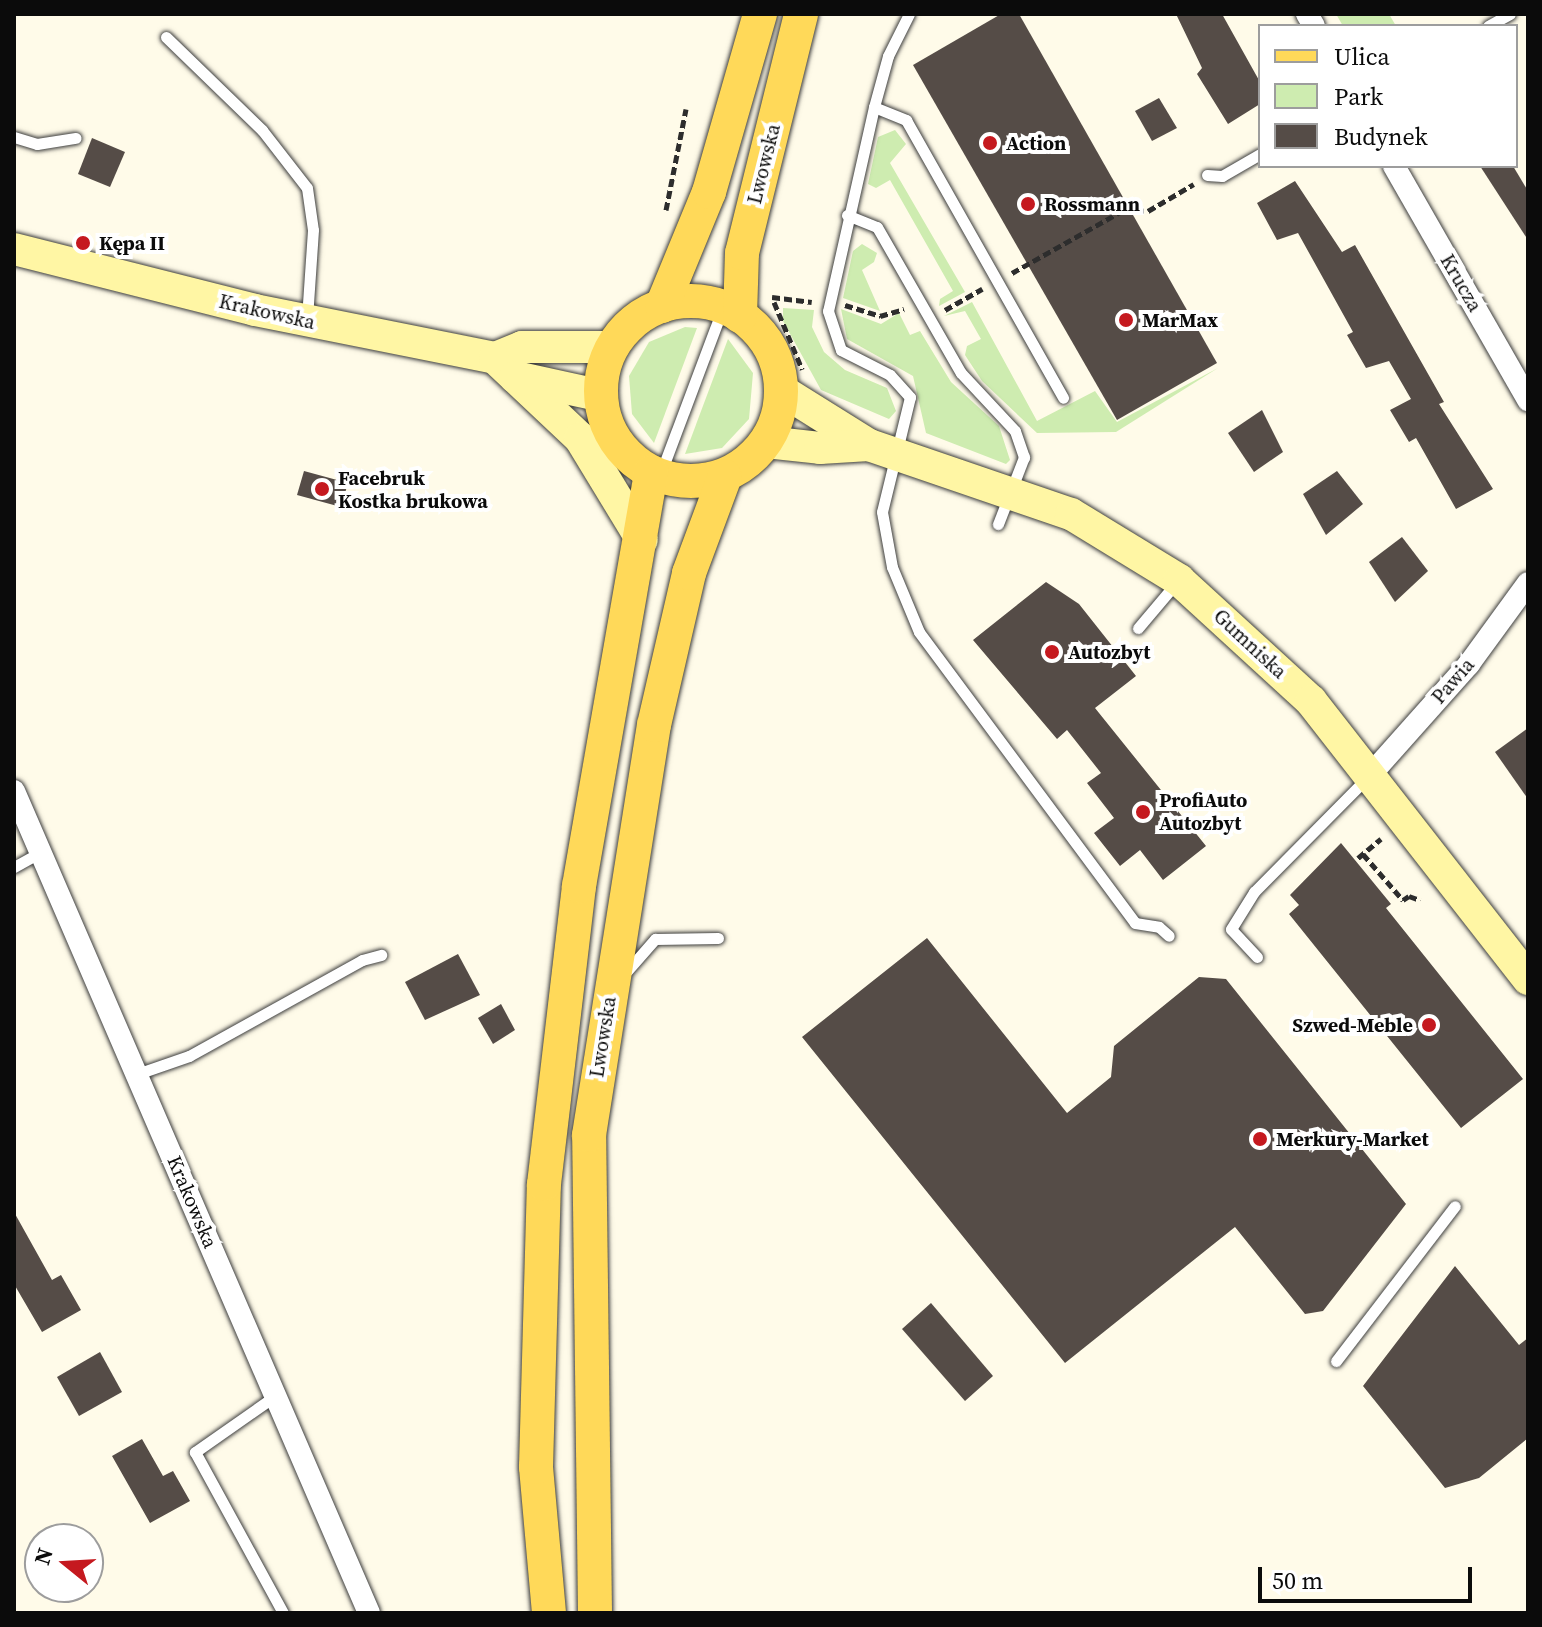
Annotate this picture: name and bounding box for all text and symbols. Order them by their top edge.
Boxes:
legend [1258,24,1518,168]
text: Ulica [1334,40,1390,73]
text: Park [1334,80,1383,113]
text: Budynek [1334,120,1428,153]
street label: Lwowska [742,121,786,207]
place label: Action [1006,131,1066,155]
marker: Action [981,134,999,152]
place label: Rossmann [1044,192,1140,216]
marker: Rossmann [1019,195,1037,213]
place label: Kępa II [99,231,165,255]
marker: Kępa II [74,234,92,252]
street label: Krucza [1435,250,1487,316]
street label: Krakowska [217,289,317,335]
place label: MarMax [1142,308,1218,332]
marker: MarMax [1117,311,1135,329]
place label: Facebruk Kostka brukowa [338,466,488,513]
marker: Facebruk Kostka brukowa [313,480,331,498]
street label: Gumniska [1209,604,1291,684]
place label: Autozbyt [1068,640,1151,664]
marker: Autozbyt [1043,643,1061,661]
street label: Pawia [1427,653,1479,709]
place label: ProfiAuto Autozbyt [1159,788,1247,835]
marker: ProfiAuto Autozbyt [1134,803,1152,821]
street label: Lwowska [585,995,621,1079]
place label: Szwed-Meble [1292,1013,1413,1037]
marker: Szwed-Meble [1420,1016,1438,1034]
place label: Merkury-Market [1276,1127,1429,1151]
marker: Merkury-Market [1251,1130,1269,1148]
street label: Krakowska [162,1152,222,1252]
north arrow [24,1523,104,1603]
text: N [26,1544,60,1568]
scale bar [1262,1551,1476,1601]
text: 50 m [1272,1564,1323,1597]

